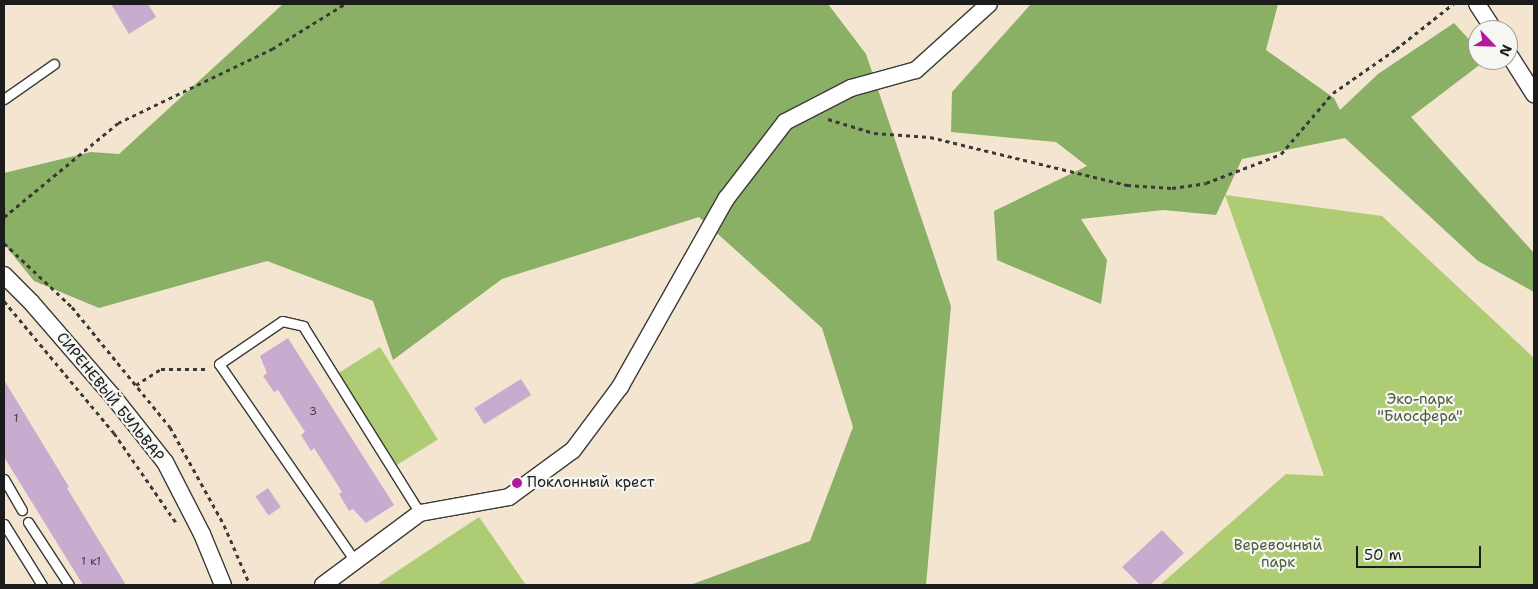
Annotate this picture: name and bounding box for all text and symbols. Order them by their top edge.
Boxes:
north arrow [1468,20,1518,70]
text: N [1495,42,1516,59]
street label: СИРЕНЕВЫЙ БУЛЬВАР [52,329,168,465]
park label: Эко-парк "Биосфера" [1377,390,1463,425]
house number: 3 [309,405,317,419]
house number: 1 [13,412,19,426]
place label: Поклонный крест [527,474,654,492]
marker: Поклонный крест [511,477,523,489]
park label: Веревочный парк [1234,536,1322,571]
scale bar [1358,536,1483,568]
text: 50 m [1364,545,1402,565]
house number: 1 к1 [81,555,101,569]

